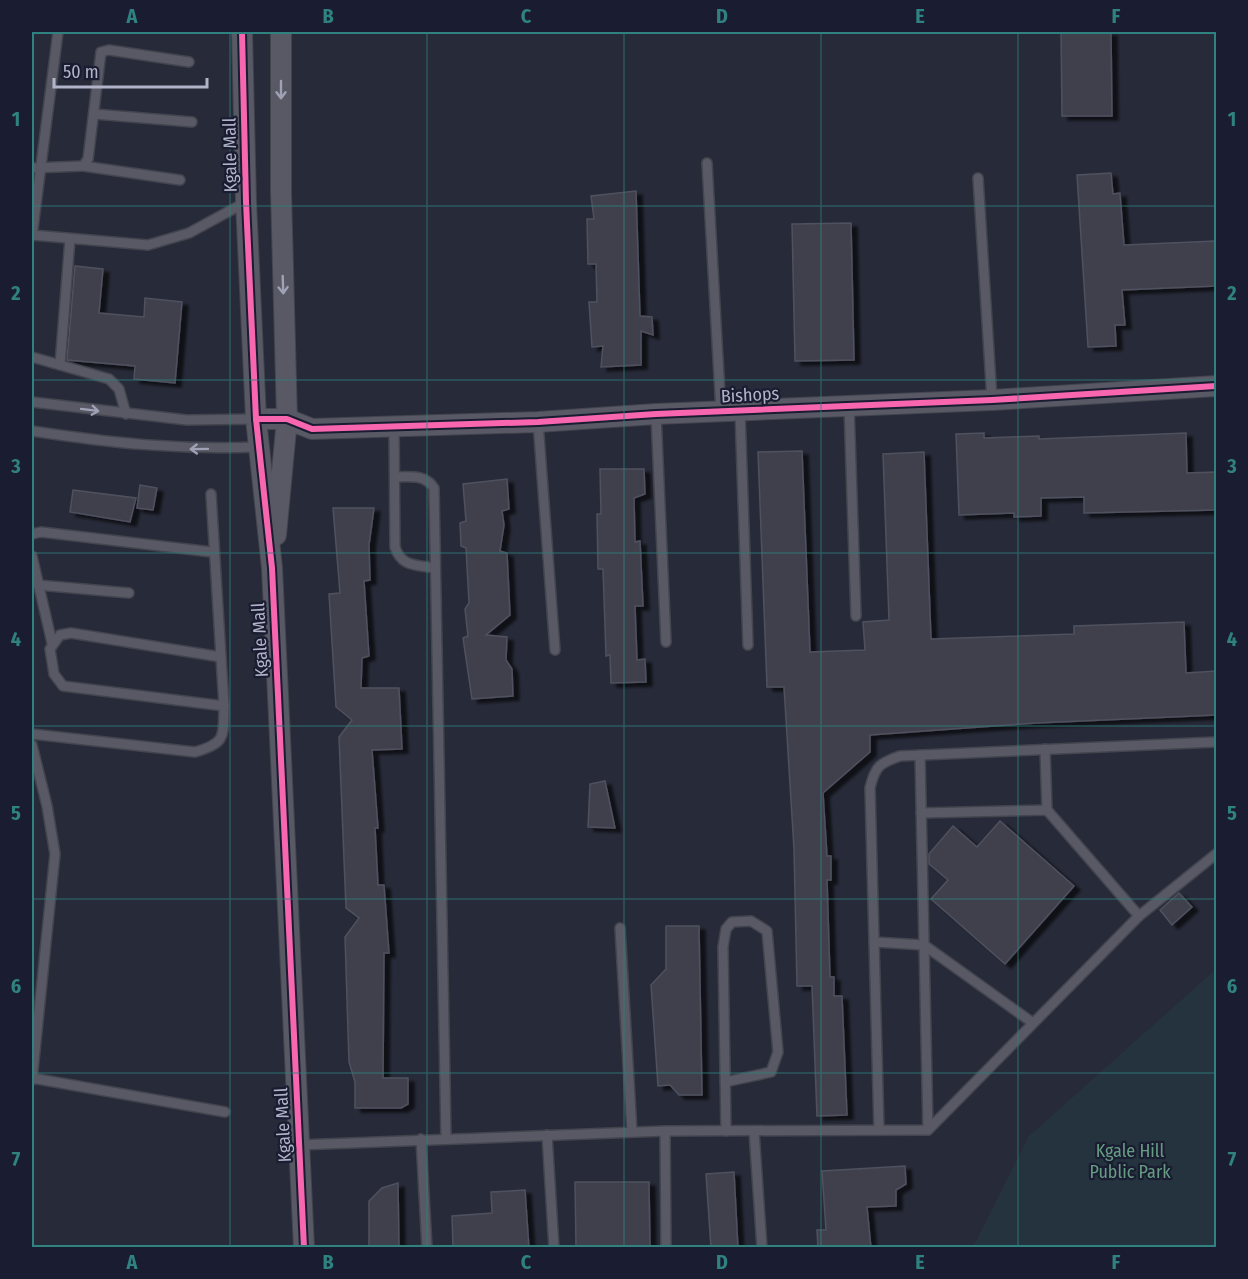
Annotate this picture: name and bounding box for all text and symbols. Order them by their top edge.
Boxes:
text: A [126,4,139,28]
text: B [322,4,334,28]
text: C [521,4,532,28]
text: D [716,4,728,28]
text: E [915,4,925,28]
text: F [1112,4,1121,28]
scale bar [54,51,207,89]
text: 50 m [63,61,99,83]
one-way arrow [275,79,287,99]
text: 1 [12,107,20,131]
text: 1 [1228,107,1236,131]
street label: Kgale Mall [218,117,242,193]
one-way arrow [278,274,289,294]
text: 2 [10,281,21,305]
text: 2 [1226,281,1237,305]
street label: Bishops [720,382,780,408]
one-way arrow [79,404,99,415]
one-way arrow [190,443,210,455]
text: 3 [10,454,21,478]
text: 3 [1226,454,1237,478]
street label: Kgale Mall [247,602,273,678]
text: 4 [11,627,21,651]
text: 4 [1227,627,1237,651]
text: 5 [11,801,21,825]
text: 5 [1227,801,1237,825]
text: 6 [11,974,21,998]
text: 6 [1227,974,1237,998]
street label: Kgale Mall [270,1087,296,1163]
park label: Kgale Hill Public Park [1089,1140,1171,1183]
text: 7 [12,1147,21,1171]
text: 7 [1228,1147,1237,1171]
text: A [126,1250,139,1274]
text: B [322,1250,334,1274]
text: C [521,1250,532,1274]
text: D [716,1250,728,1274]
text: E [915,1250,925,1274]
text: F [1112,1250,1121,1274]

